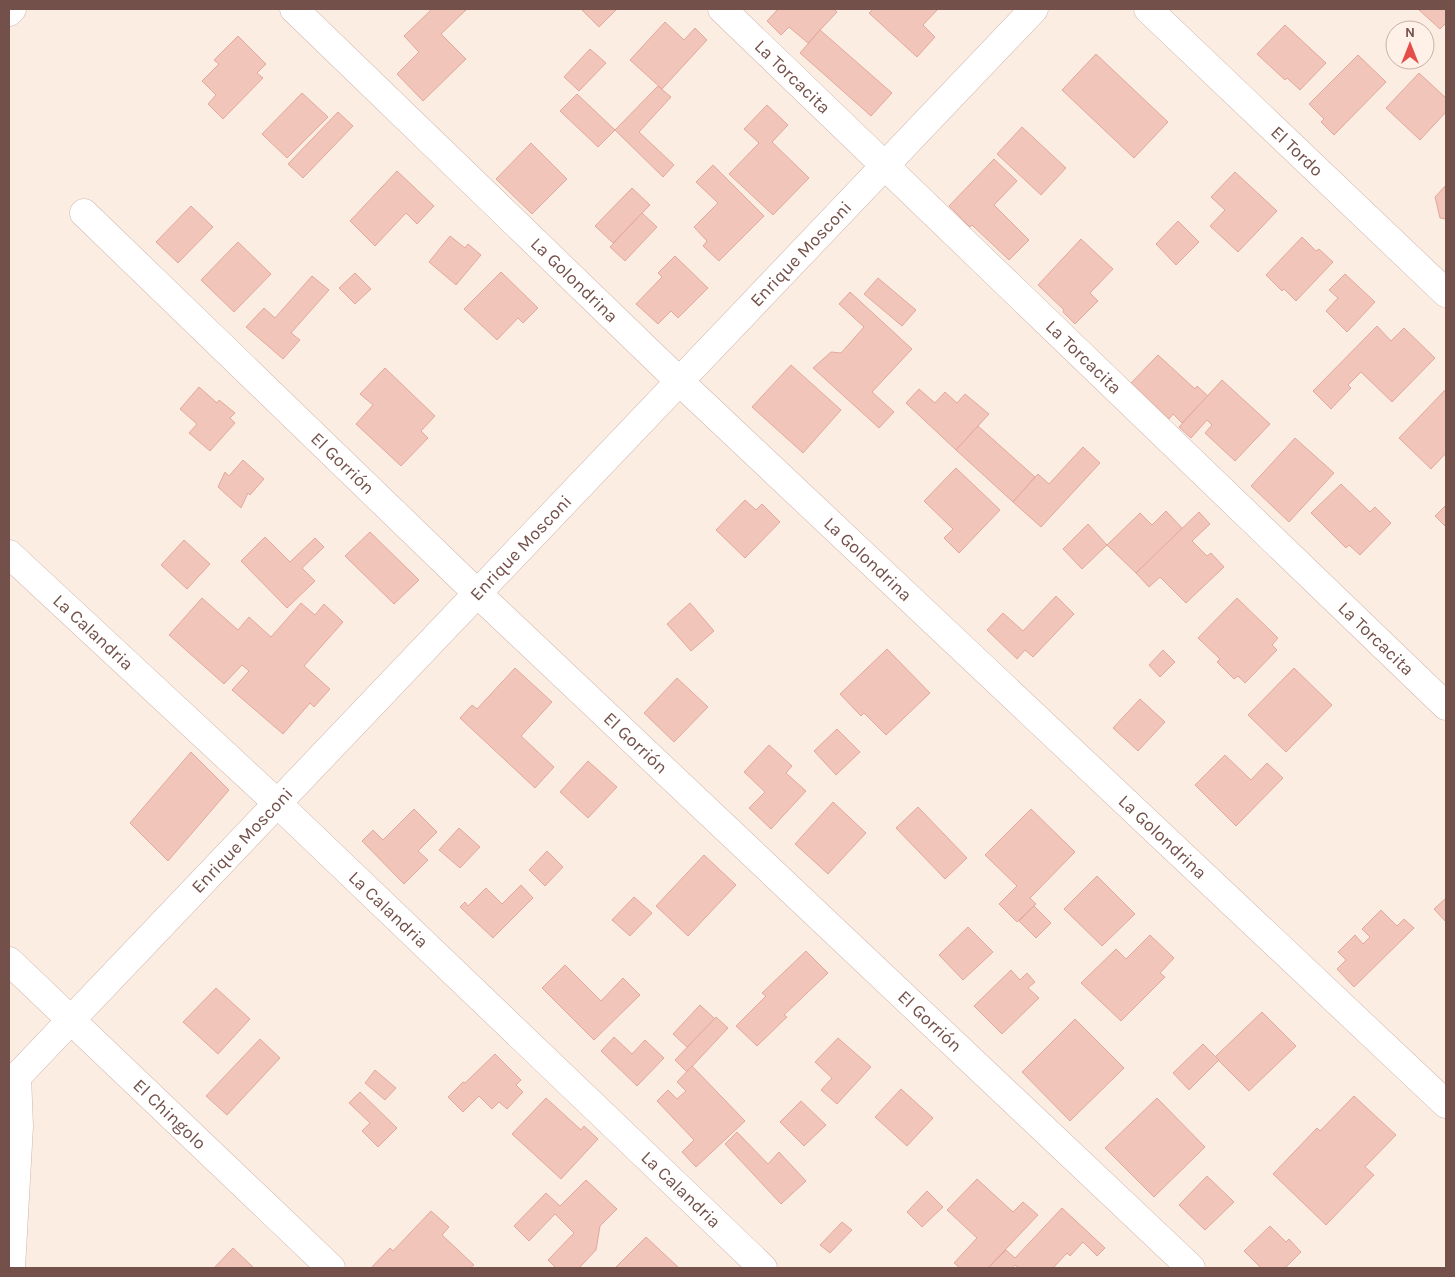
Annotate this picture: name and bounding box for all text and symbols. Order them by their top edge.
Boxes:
north arrow [1385,20,1435,70]
text: N [1405,24,1415,41]
street label: La Torcacita [750,35,835,119]
street label: El Tordo [1266,121,1328,181]
street label: Enrique Mosconi [745,196,856,311]
street label: La Golondrina [526,233,623,327]
street label: La Torcacita [1041,316,1126,399]
street label: El Gorrión [306,428,379,499]
street label: Enrique Mosconi [465,490,576,605]
street label: La Golondrina [819,512,917,606]
street label: La Calandria [48,590,138,675]
street label: La Torcacita [1334,597,1419,680]
street label: El Gorrión [599,708,672,778]
street label: Enrique Mosconi [187,783,298,898]
street label: La Golondrina [1114,790,1211,884]
street label: La Calandria [344,866,433,953]
street label: El Gorrión [893,986,967,1057]
street label: El Chingolo [129,1074,211,1154]
street label: La Calandria [637,1146,725,1233]

